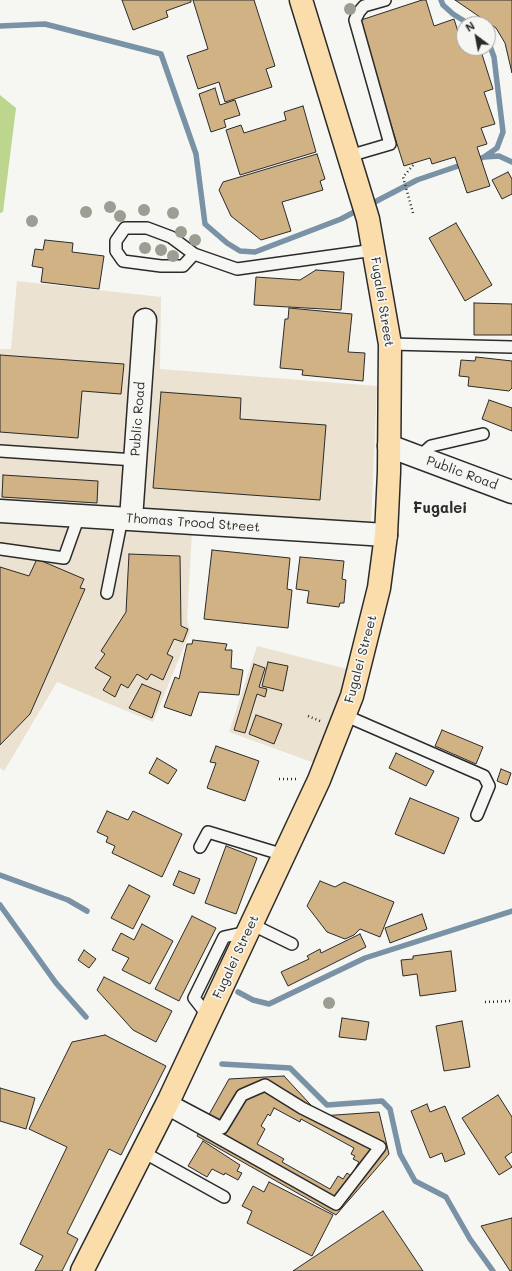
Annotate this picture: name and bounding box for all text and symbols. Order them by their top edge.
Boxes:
north arrow [456,16,496,56]
text: N [462,18,477,35]
street label: Fugalei Street [367,256,397,348]
street label: Public Road [128,381,148,457]
street label: Public Road [424,453,500,493]
district label: Fugalei [413,499,467,517]
street label: Thomas Trood Street [126,511,260,535]
street label: Fugalei Street [342,613,380,705]
street label: Fugalei Street [210,913,262,1001]

